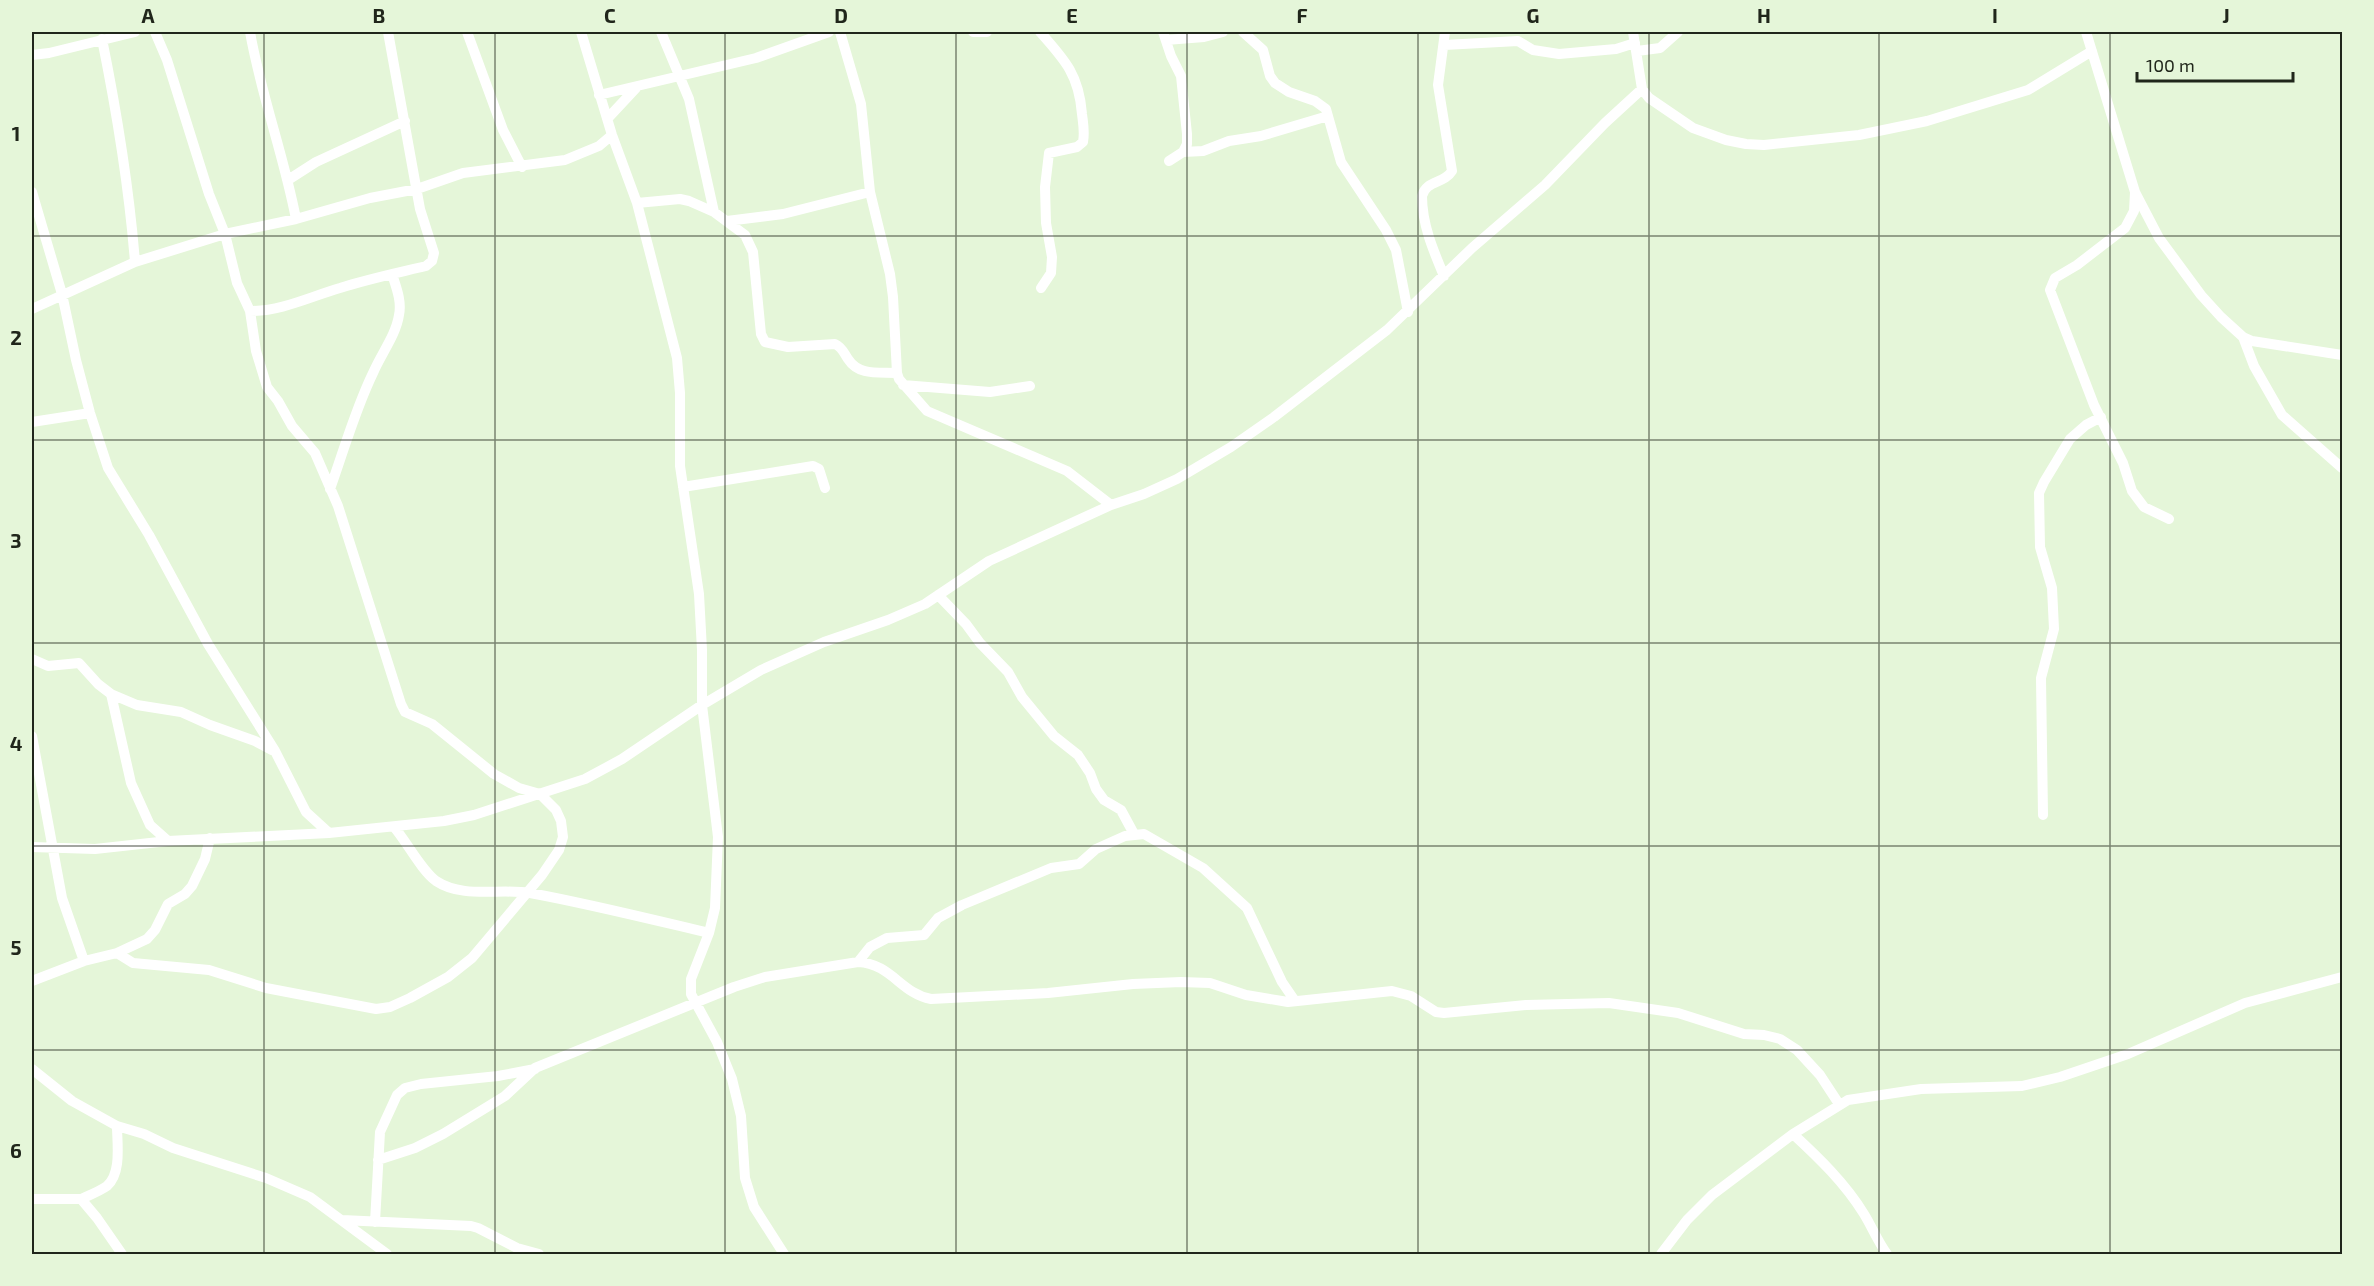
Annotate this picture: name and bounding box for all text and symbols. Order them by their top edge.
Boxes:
text: A [141,3,155,27]
text: B [373,3,385,27]
text: C [604,3,616,27]
text: D [834,3,848,27]
text: E [1066,3,1078,27]
text: F [1296,3,1308,27]
text: G [1527,3,1539,27]
text: H [1757,3,1771,27]
text: I [1992,3,1998,27]
text: J [2222,3,2230,27]
scale bar [2137,45,2293,83]
text: 100 m [2146,54,2195,76]
text: 1 [12,121,20,145]
text: 2 [10,325,22,349]
text: 3 [10,528,22,552]
text: 4 [10,731,23,755]
text: 5 [10,935,22,959]
text: 6 [10,1138,22,1162]

